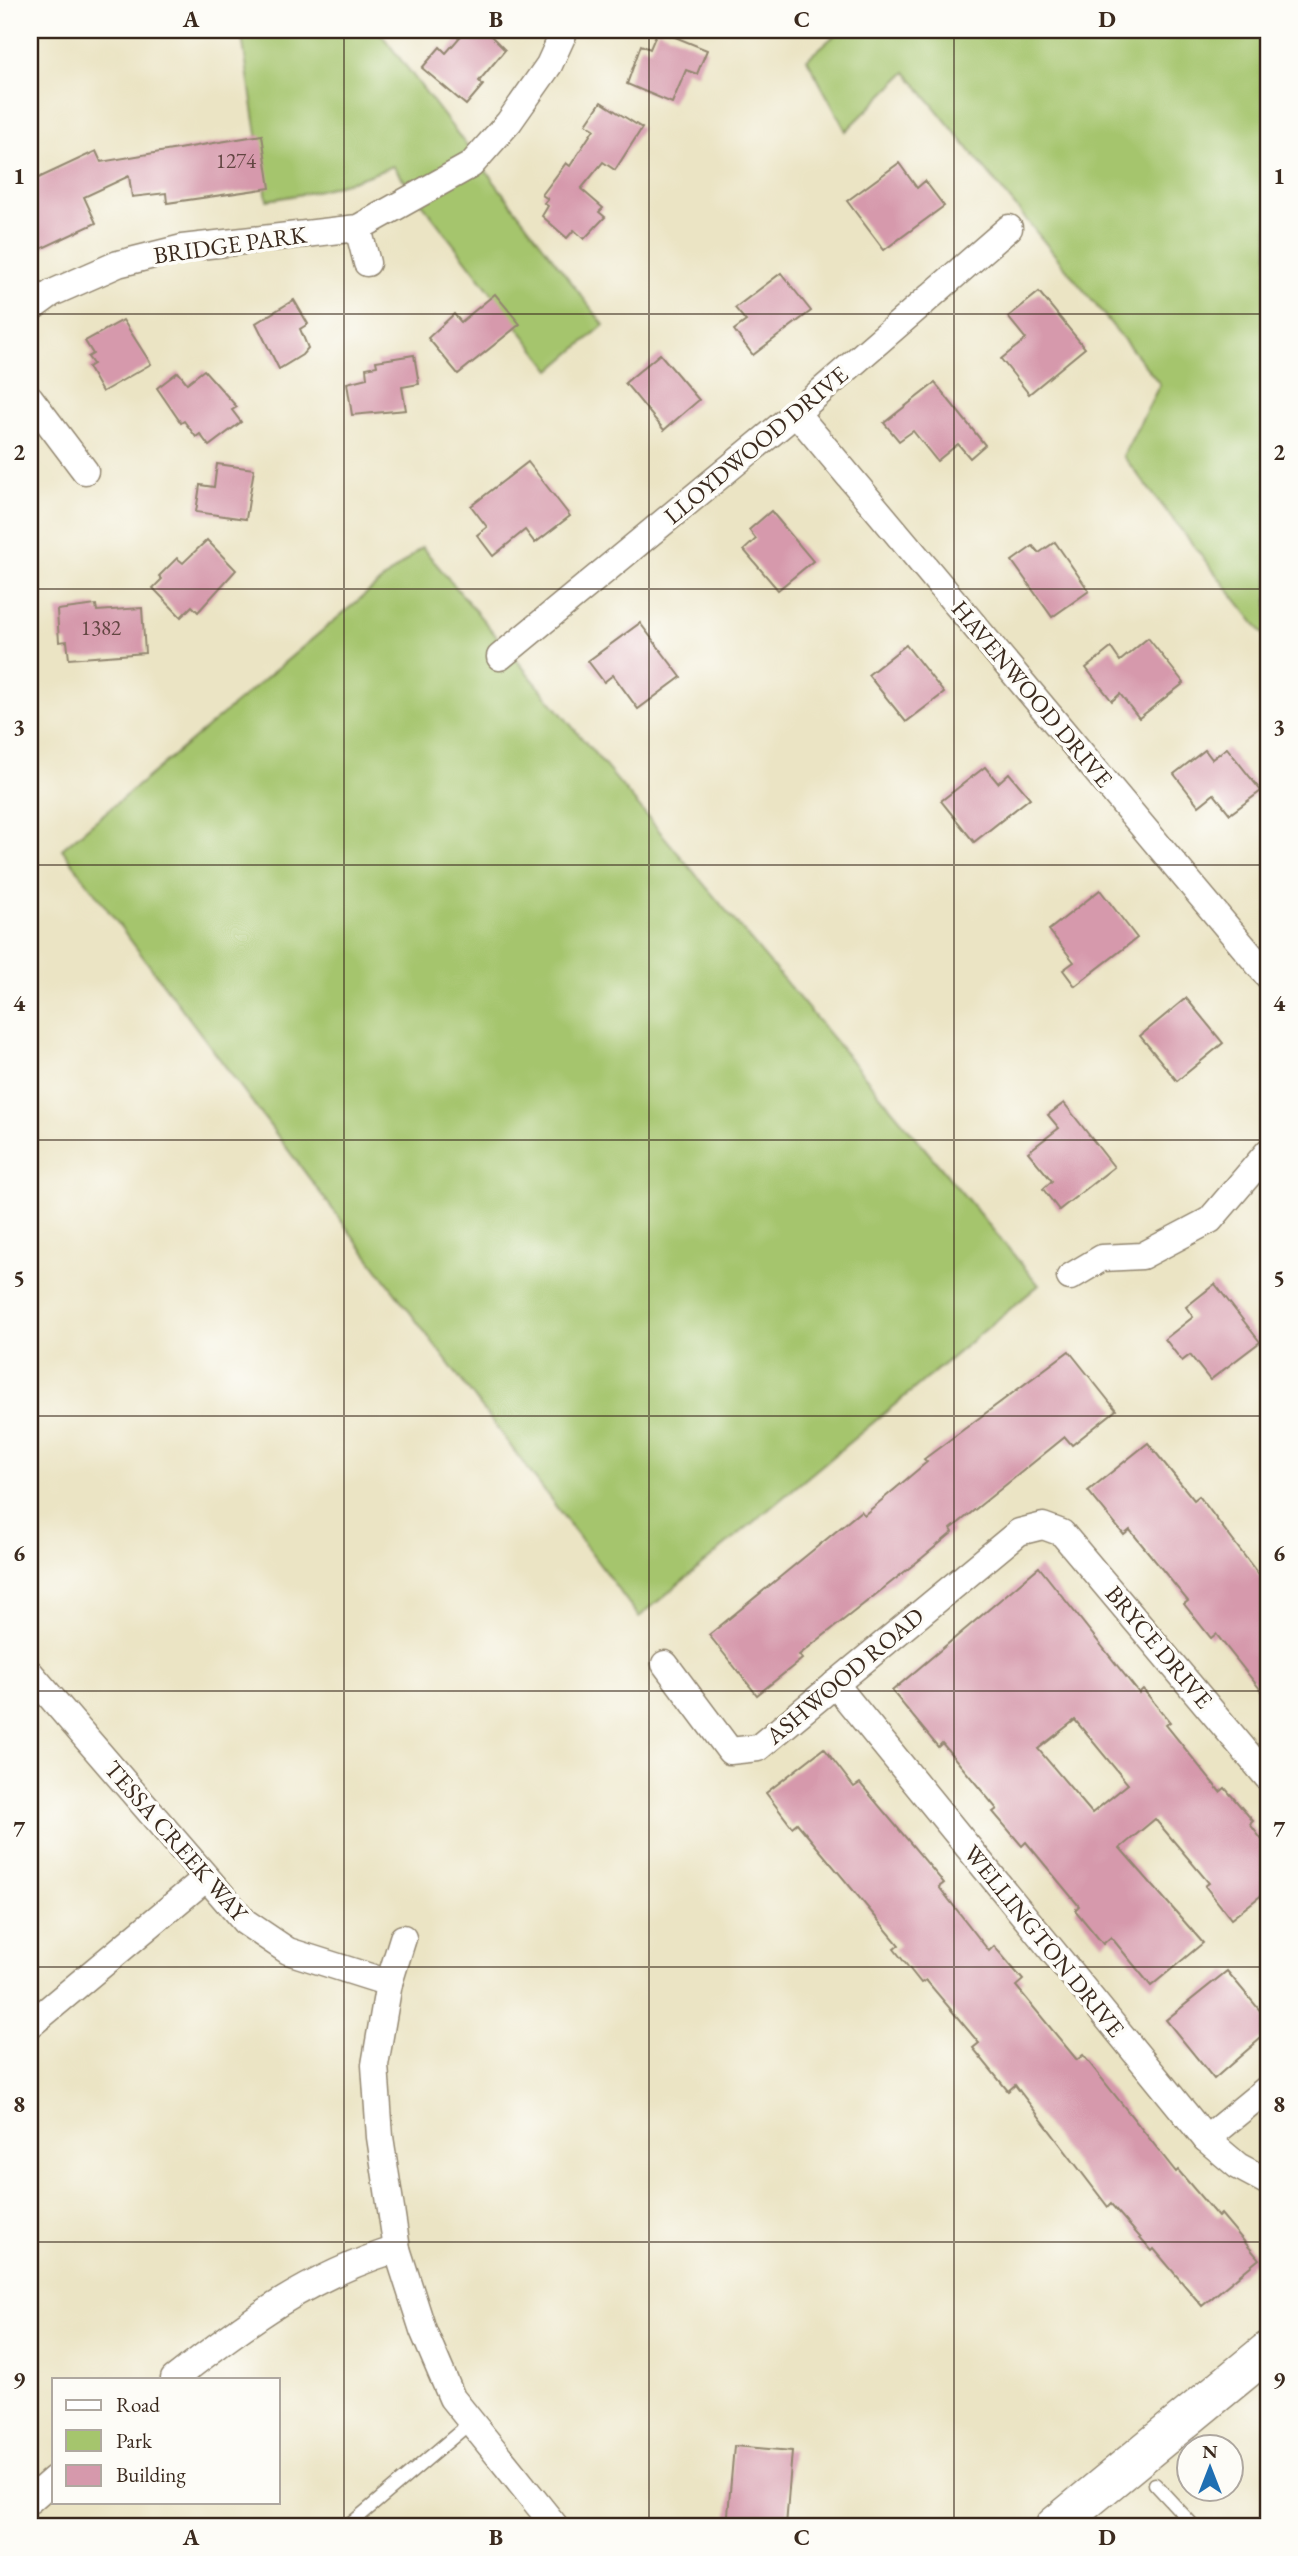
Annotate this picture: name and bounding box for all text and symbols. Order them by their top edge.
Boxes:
text: A [182,4,200,34]
text: B [489,4,503,34]
text: C [794,4,810,34]
text: D [1098,4,1116,34]
house number: 1274 [216,147,257,174]
text: 1 [13,161,25,191]
text: 1 [1273,161,1285,191]
street label: BRIDGE PARK [151,218,309,271]
street label: LLOYDWOOD DRIVE [657,359,854,531]
text: 2 [13,437,25,467]
text: 2 [1273,437,1285,467]
street label: HAVENWOOD DRIVE [945,594,1120,794]
house number: 1382 [81,614,121,641]
text: 3 [13,712,25,742]
text: 3 [1273,712,1285,742]
text: 4 [13,988,26,1018]
text: 4 [1273,988,1286,1018]
text: 5 [13,1263,25,1293]
text: 5 [1273,1263,1285,1293]
text: 6 [13,1538,25,1568]
text: 6 [1273,1538,1285,1568]
street label: BRYCE DRIVE [1099,1579,1220,1715]
street label: ASHWOOD ROAD [758,1600,930,1752]
street label: TESSA CREEK WAY [98,1754,255,1928]
text: 7 [13,1814,26,1844]
text: 7 [1273,1814,1286,1844]
street label: WELLINGTON DRIVE [957,1838,1132,2043]
text: 8 [13,2089,25,2119]
text: 8 [1273,2089,1285,2119]
text: 9 [13,2365,25,2395]
text: 9 [1273,2365,1285,2395]
legend [52,2378,280,2504]
text: Road [116,2391,160,2418]
text: Park [116,2427,153,2454]
north arrow [1176,2434,1246,2504]
text: N [1202,2439,1218,2464]
text: Building [116,2461,186,2488]
text: A [182,2522,200,2552]
text: B [489,2522,503,2552]
text: C [794,2522,810,2552]
text: D [1098,2522,1116,2552]

